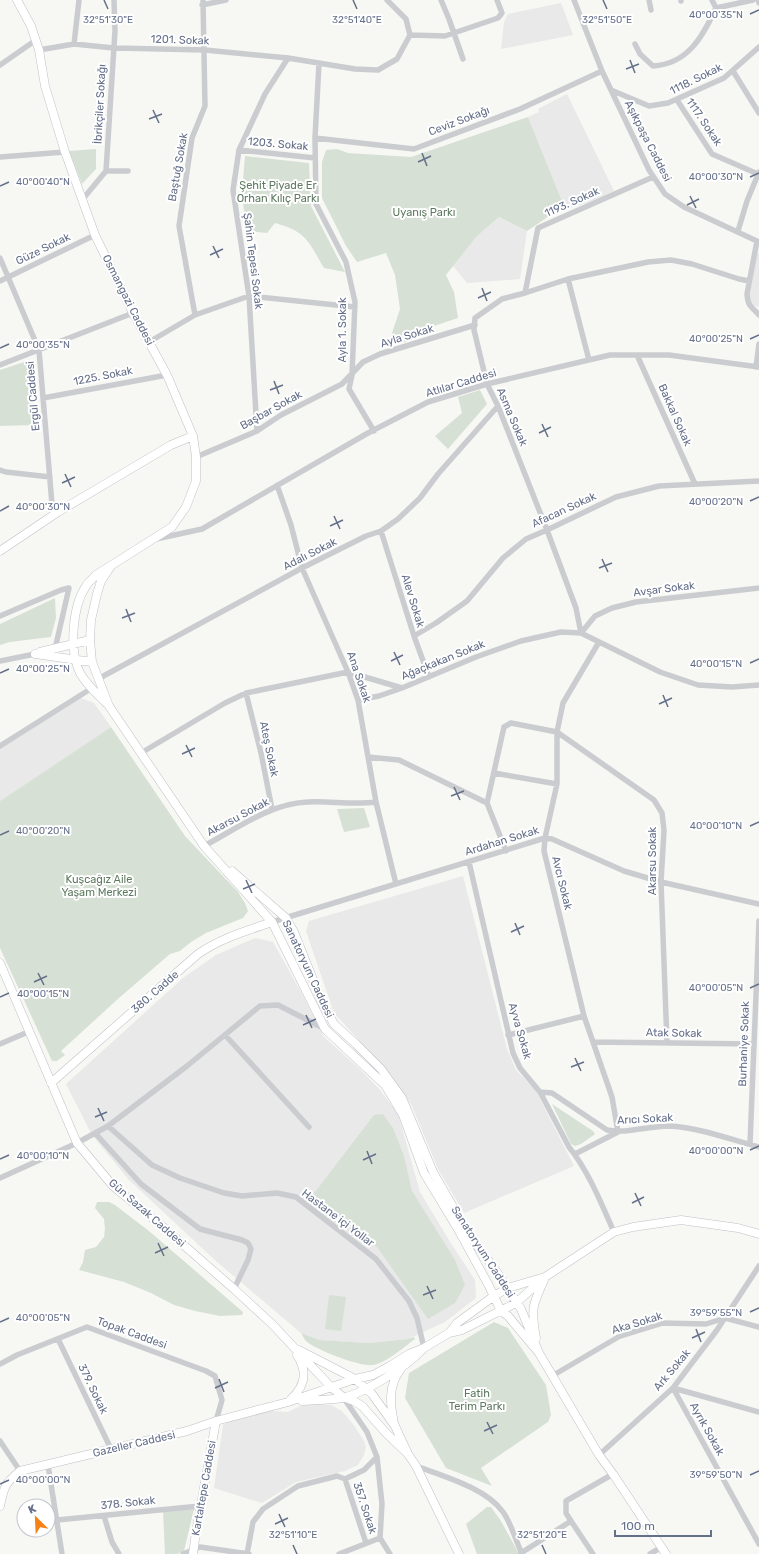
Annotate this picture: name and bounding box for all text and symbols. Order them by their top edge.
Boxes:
text: 40°00'35"N [689,9,743,21]
text: 32°51'30"E [83,14,133,26]
text: 32°51'40"E [332,14,382,26]
text: 32°51'50"E [582,14,632,26]
street label: 1201. Sokak [150,32,210,48]
street label: 1118. Sokak [668,61,725,97]
street label: İbrikçiler Sokağı [90,64,109,144]
street label: 1117. Sokak [683,96,725,149]
street label: Aşıkpaşa Caddesi [622,98,674,184]
street label: Ceviz Sokağı [427,103,491,139]
street label: Baştuğ Sokak [166,131,191,202]
street label: 1203. Sokak [247,135,309,153]
text: 40°00'30"N [689,171,743,183]
text: 40°00'40"N [16,176,70,188]
park label: Şehit Piyade Er Orhan Kılıç Parkı [237,179,319,205]
street label: 1193. Sokak [543,184,602,220]
park label: Uyanış Parkı [393,206,455,219]
street label: Şahin Tepesi Sokak [241,212,265,310]
street label: Güze Sokak [14,230,73,268]
street label: Osmangazi Caddesi [99,252,157,348]
street label: Ayla 1. Sokak [336,297,349,363]
street label: Ayla Sokak [379,322,436,350]
text: 40°00'25"N [689,333,743,345]
text: 40°00'35"N [16,339,70,351]
street label: Ergül Caddesi [23,360,43,432]
street label: 1225. Sokak [72,364,134,388]
street label: Atlılar Caddesi [424,366,498,400]
street label: Bakkal Sokak [656,382,695,448]
street label: Asma Sokak [494,386,530,448]
street label: Başbar Sokak [238,387,304,432]
street label: Afacan Sokak [530,489,598,531]
text: 40°00'20"N [689,496,743,508]
text: 40°00'30"N [16,501,70,513]
street label: Adalı Sokak [281,535,339,573]
street label: Alev Sokak [399,573,427,629]
street label: Avşar Sokak [633,579,696,599]
street label: Ağaçkakan Sokak [399,637,487,683]
street label: Ana Sokak [344,650,374,705]
text: 40°00'15"N [690,658,742,670]
text: 40°00'25"N [16,663,70,675]
street label: Ateş Sokak [257,720,281,778]
street label: Akarsu Sokak [205,795,272,839]
text: 40°00'10"N [690,820,742,832]
street label: Ardahan Sokak [463,823,541,858]
text: 40°00'20"N [16,825,70,837]
street label: Akarsu Sokak [646,826,659,895]
street label: Avcı Sokak [549,855,575,911]
park label: Kuşcağız Aile Yaşam Merkezi [61,873,137,899]
street label: Sanatoryum Caddesi [280,918,336,1020]
street label: 380. Cadde [129,968,181,1016]
text: 40°00'05"N [689,982,743,994]
text: 40°00'15"N [17,988,69,1000]
street label: Ayva Sokak [506,1001,534,1061]
street label: Burhaniye Sokak [736,1001,752,1087]
street label: Atak Sokak [646,1026,703,1040]
street label: Arıcı Sokak [617,1111,674,1127]
text: 40°00'00"N [689,1145,743,1157]
text: 40°00'10"N [17,1150,69,1162]
street label: Gün Sazak Caddesi [106,1176,188,1250]
street label: Hastane içi Yollar [299,1187,377,1250]
street label: Sanatoryum Caddesi [449,1204,517,1300]
text: 39°59'55"N [690,1307,742,1319]
street label: Aka Sokak [610,1309,664,1337]
text: 40°00'05"N [16,1312,70,1324]
street label: Topak Caddesi [95,1314,169,1352]
street label: Ark Sokak [651,1346,693,1393]
street label: 379. Sokak [75,1362,111,1416]
park label: Fatih Terim Parkı [449,1387,505,1413]
street label: Ayrık Sokak [687,1400,727,1458]
street label: Gazeller Caddesi [91,1428,177,1460]
street label: Kartaltepe Caddesi [189,1439,219,1537]
text: 39°59'50"N [690,1469,742,1481]
text: 40°00'00"N [16,1474,70,1486]
street label: 357. Sokak [350,1480,380,1536]
street label: 378. Sokak [100,1494,156,1512]
north arrow [16,1498,56,1538]
text: K [26,1502,39,1517]
scale bar [615,1512,711,1538]
text: 100 m [621,1519,655,1533]
text: 32°51'10"E [269,1529,317,1541]
text: 32°51'20"E [517,1529,567,1541]

